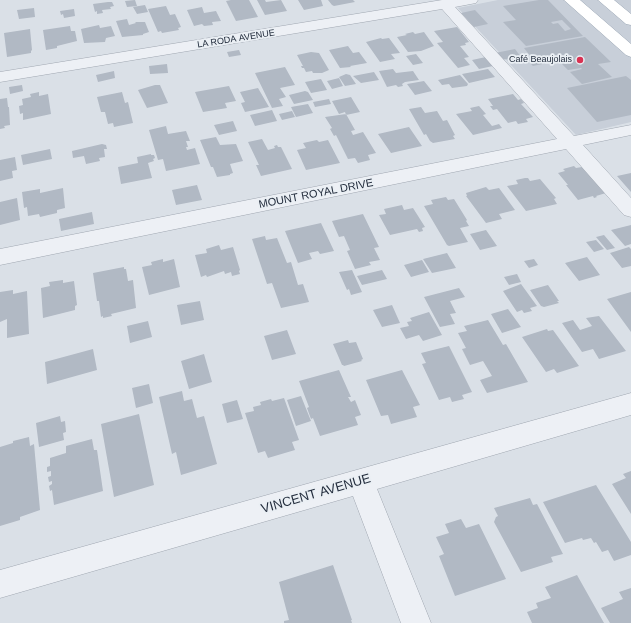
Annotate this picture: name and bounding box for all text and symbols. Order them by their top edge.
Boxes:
street label: LA RODA AVENUE [196,28,276,50]
place label: Café Beaujolais [509,55,572,65]
marker: Café Beaujolais [575,55,585,65]
street label: MOUNT ROYAL DRIVE [258,176,374,212]
street label: VINCENT AVENUE [259,471,373,517]

